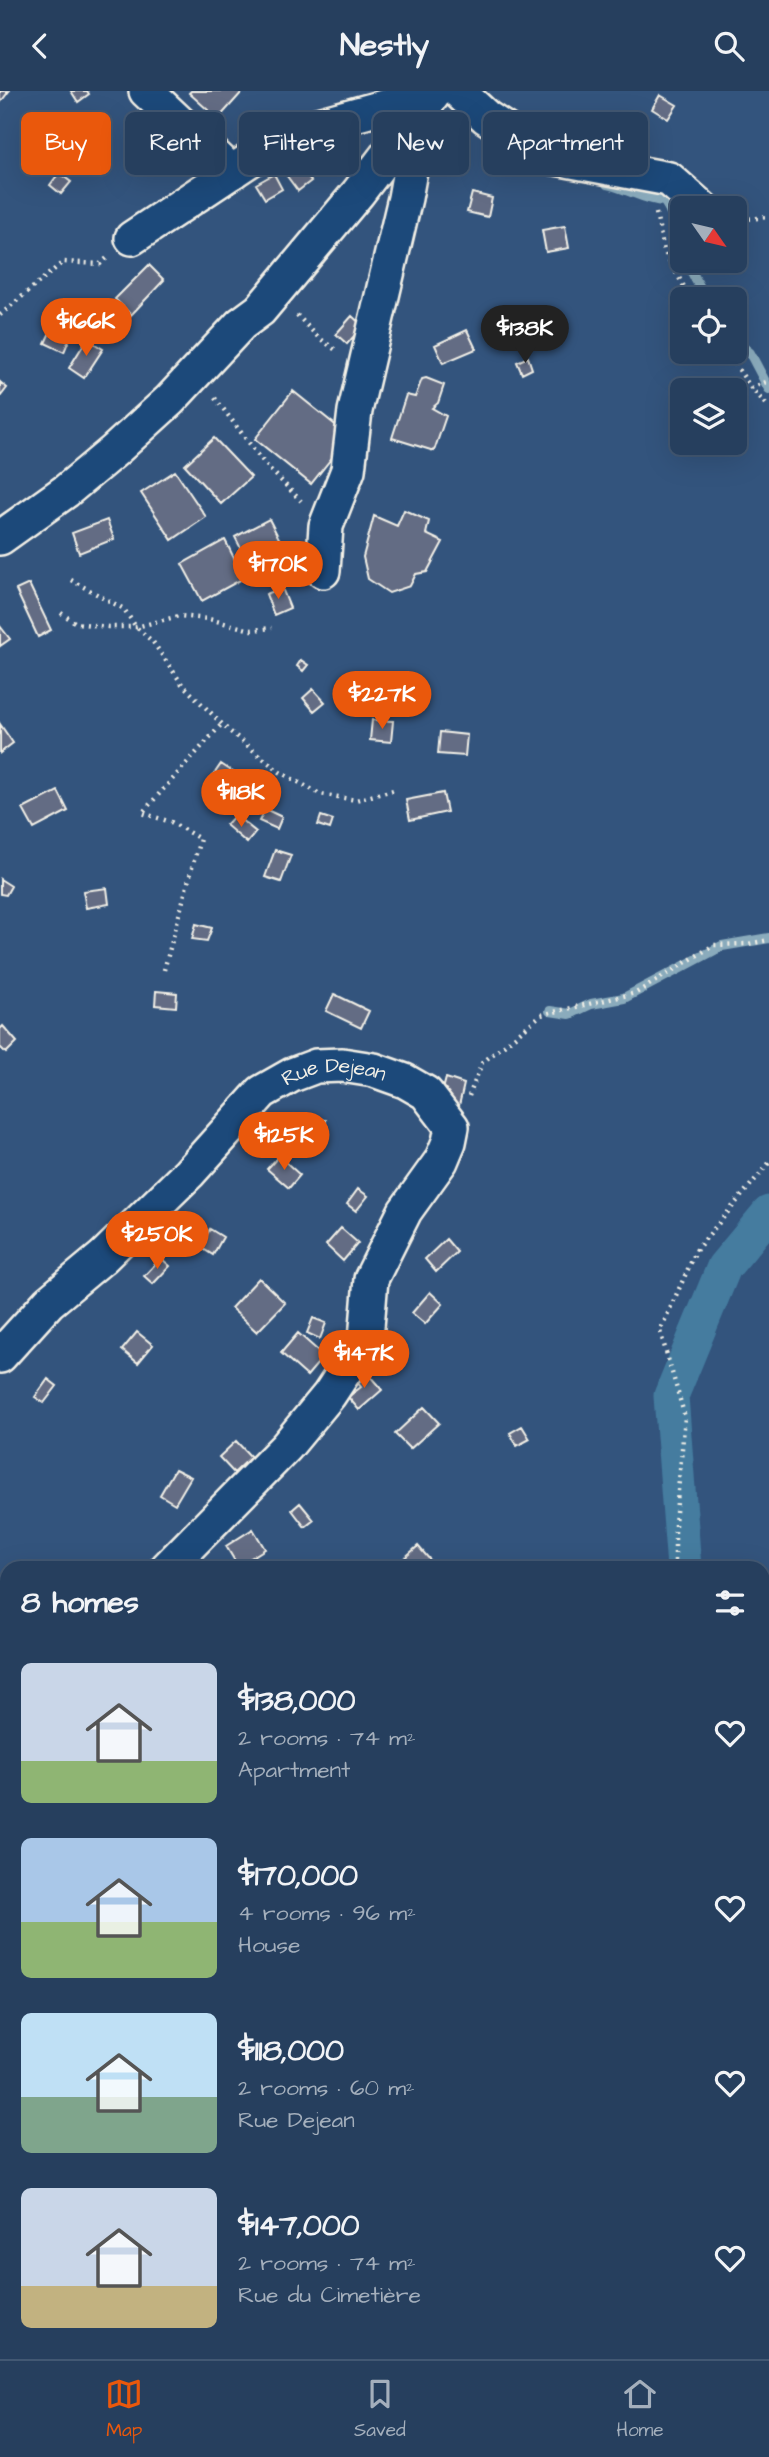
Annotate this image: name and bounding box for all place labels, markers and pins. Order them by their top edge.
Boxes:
pin: $166K [37,299,135,358]
pin: $138K [476,306,574,365]
pin: $170K [229,541,327,601]
pin: $227K [333,671,431,731]
pin: $118K [192,769,290,829]
pin: $125K [235,1112,333,1172]
pin: $250K [108,1211,206,1271]
pin: $147K [315,1331,413,1390]

